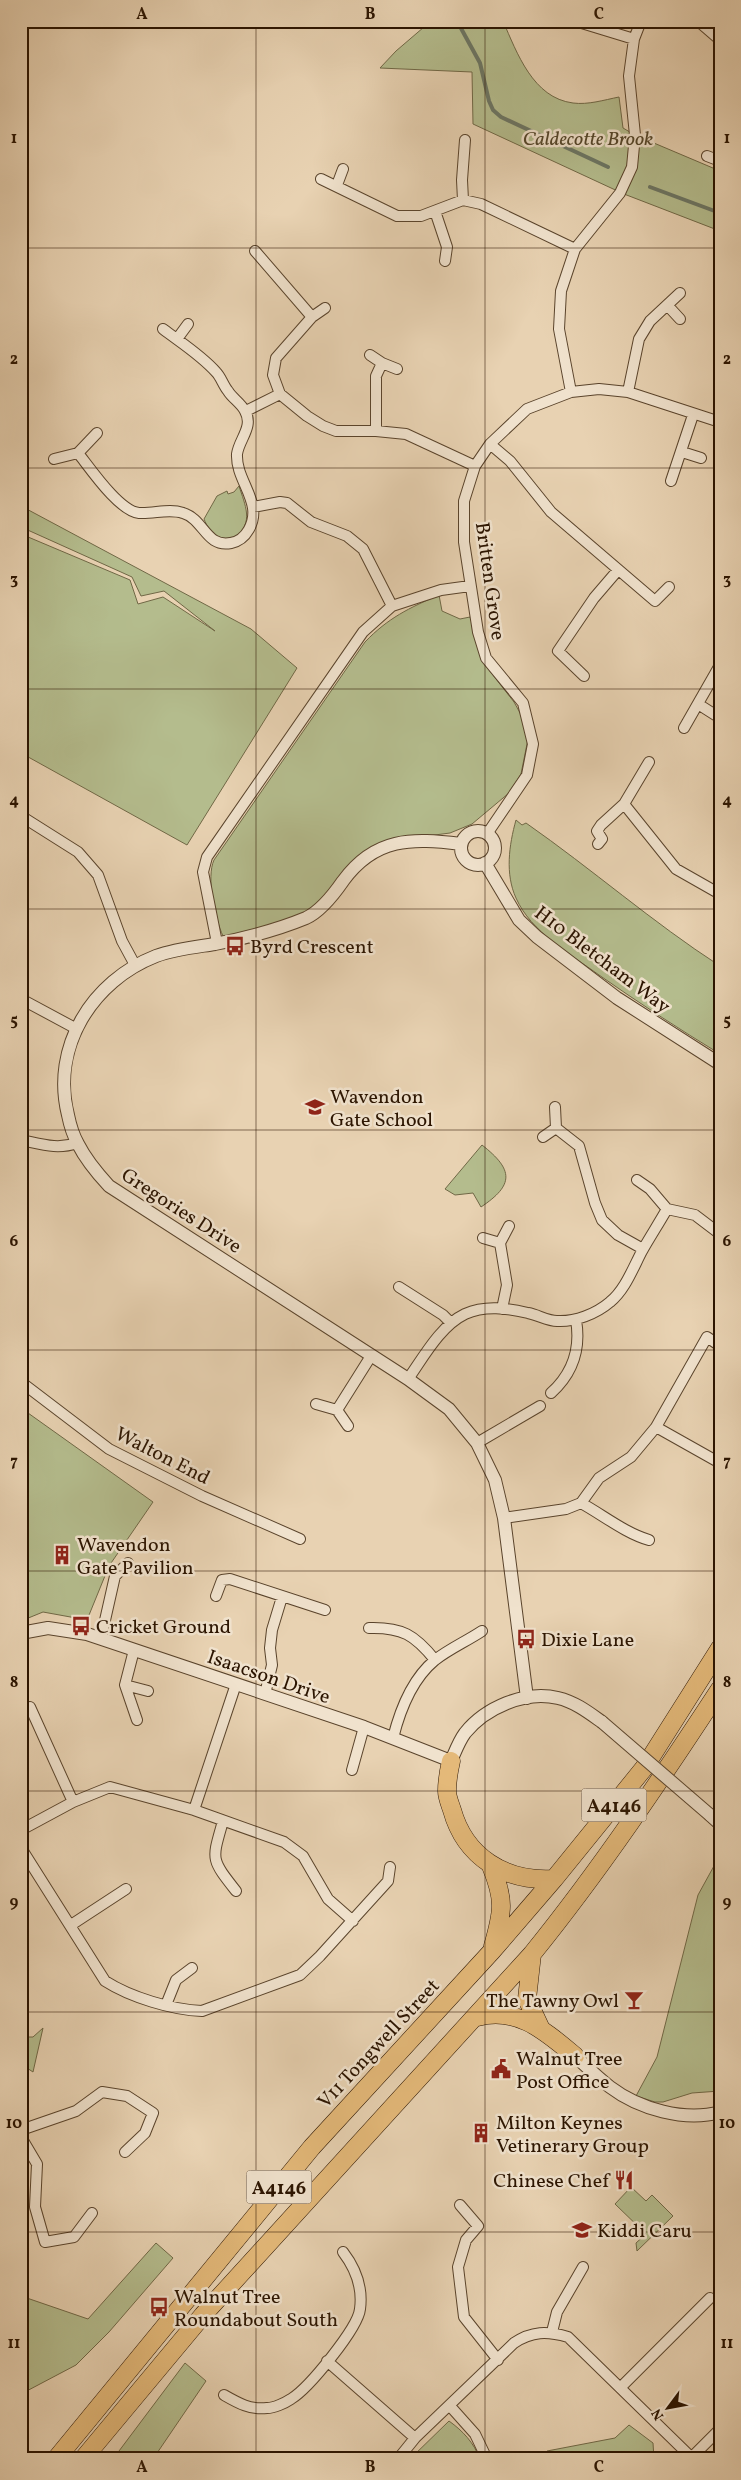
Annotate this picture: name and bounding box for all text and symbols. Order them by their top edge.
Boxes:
text: A [136,4,148,26]
text: B [365,4,376,26]
text: C [594,4,604,26]
park label: Caldecotte Brook [523,126,653,154]
text: 1 [11,128,17,150]
text: 1 [724,128,730,150]
text: 2 [10,349,18,371]
text: 2 [723,349,731,371]
street label: Britten Grove [467,520,511,642]
text: 3 [10,569,18,591]
text: 3 [723,569,731,591]
text: 4 [9,790,19,812]
text: 4 [722,790,732,812]
street label: H10 Bletcham Way [528,900,676,1021]
place label: Byrd Crescent [250,934,374,962]
bus stop icon: Byrd Crescent [224,935,246,957]
text: 5 [10,1010,18,1032]
text: 5 [723,1010,731,1032]
place label: Wavendon Gate School [330,1084,433,1135]
school or university icon: Wavendon Gate School [304,1096,326,1118]
street label: Gregories Drive [115,1162,247,1261]
text: 6 [10,1231,19,1253]
text: 6 [723,1231,732,1253]
street label: Walton End [110,1421,214,1493]
text: 7 [10,1451,18,1473]
text: 7 [723,1451,731,1473]
place label: Wavendon Gate Pavilion [77,1532,194,1583]
building icon: Wavendon Gate Pavilion [51,1544,73,1566]
place label: Cricket Ground [96,1614,231,1642]
bus stop icon: Cricket Ground [70,1615,92,1637]
place label: Dixie Lane [541,1627,634,1655]
bus stop icon: Dixie Lane [515,1628,537,1650]
street label: Isaacson Drive [203,1644,334,1712]
text: 8 [10,1672,18,1694]
text: 8 [723,1672,731,1694]
road number: A4146 [582,1788,646,1822]
text: 9 [10,1892,19,1914]
text: 9 [723,1892,732,1914]
street label: V11 Tongwell Street [312,1973,447,2115]
place label: The Tawny Owl [486,1988,619,2016]
bar icon: The Tawny Owl [623,1989,645,2011]
place label: Walnut Tree Post Office [516,2046,622,2097]
public building icon: Walnut Tree Post Office [490,2058,512,2080]
place label: Milton Keynes Vetinerary Group [496,2110,649,2161]
text: 10 [6,2113,22,2135]
text: 10 [719,2113,735,2135]
building icon: Milton Keynes Vetinerary Group [470,2122,492,2144]
place label: Chinese Chef [493,2168,611,2196]
restaurant icon: Chinese Chef [613,2169,635,2191]
road number: A4146 [246,2170,312,2204]
place label: Kiddi Caru [597,2218,692,2246]
school or university icon: Kiddi Caru [571,2219,593,2241]
place label: Walnut Tree Roundabout South [174,2284,338,2335]
bus stop icon: Walnut Tree Roundabout South [148,2296,170,2318]
text: 11 [8,2333,20,2355]
text: 11 [721,2333,733,2355]
north arrow [644,2382,694,2432]
text: N [647,2405,669,2423]
text: A [136,2457,148,2479]
text: B [365,2457,376,2479]
text: C [594,2457,604,2479]

